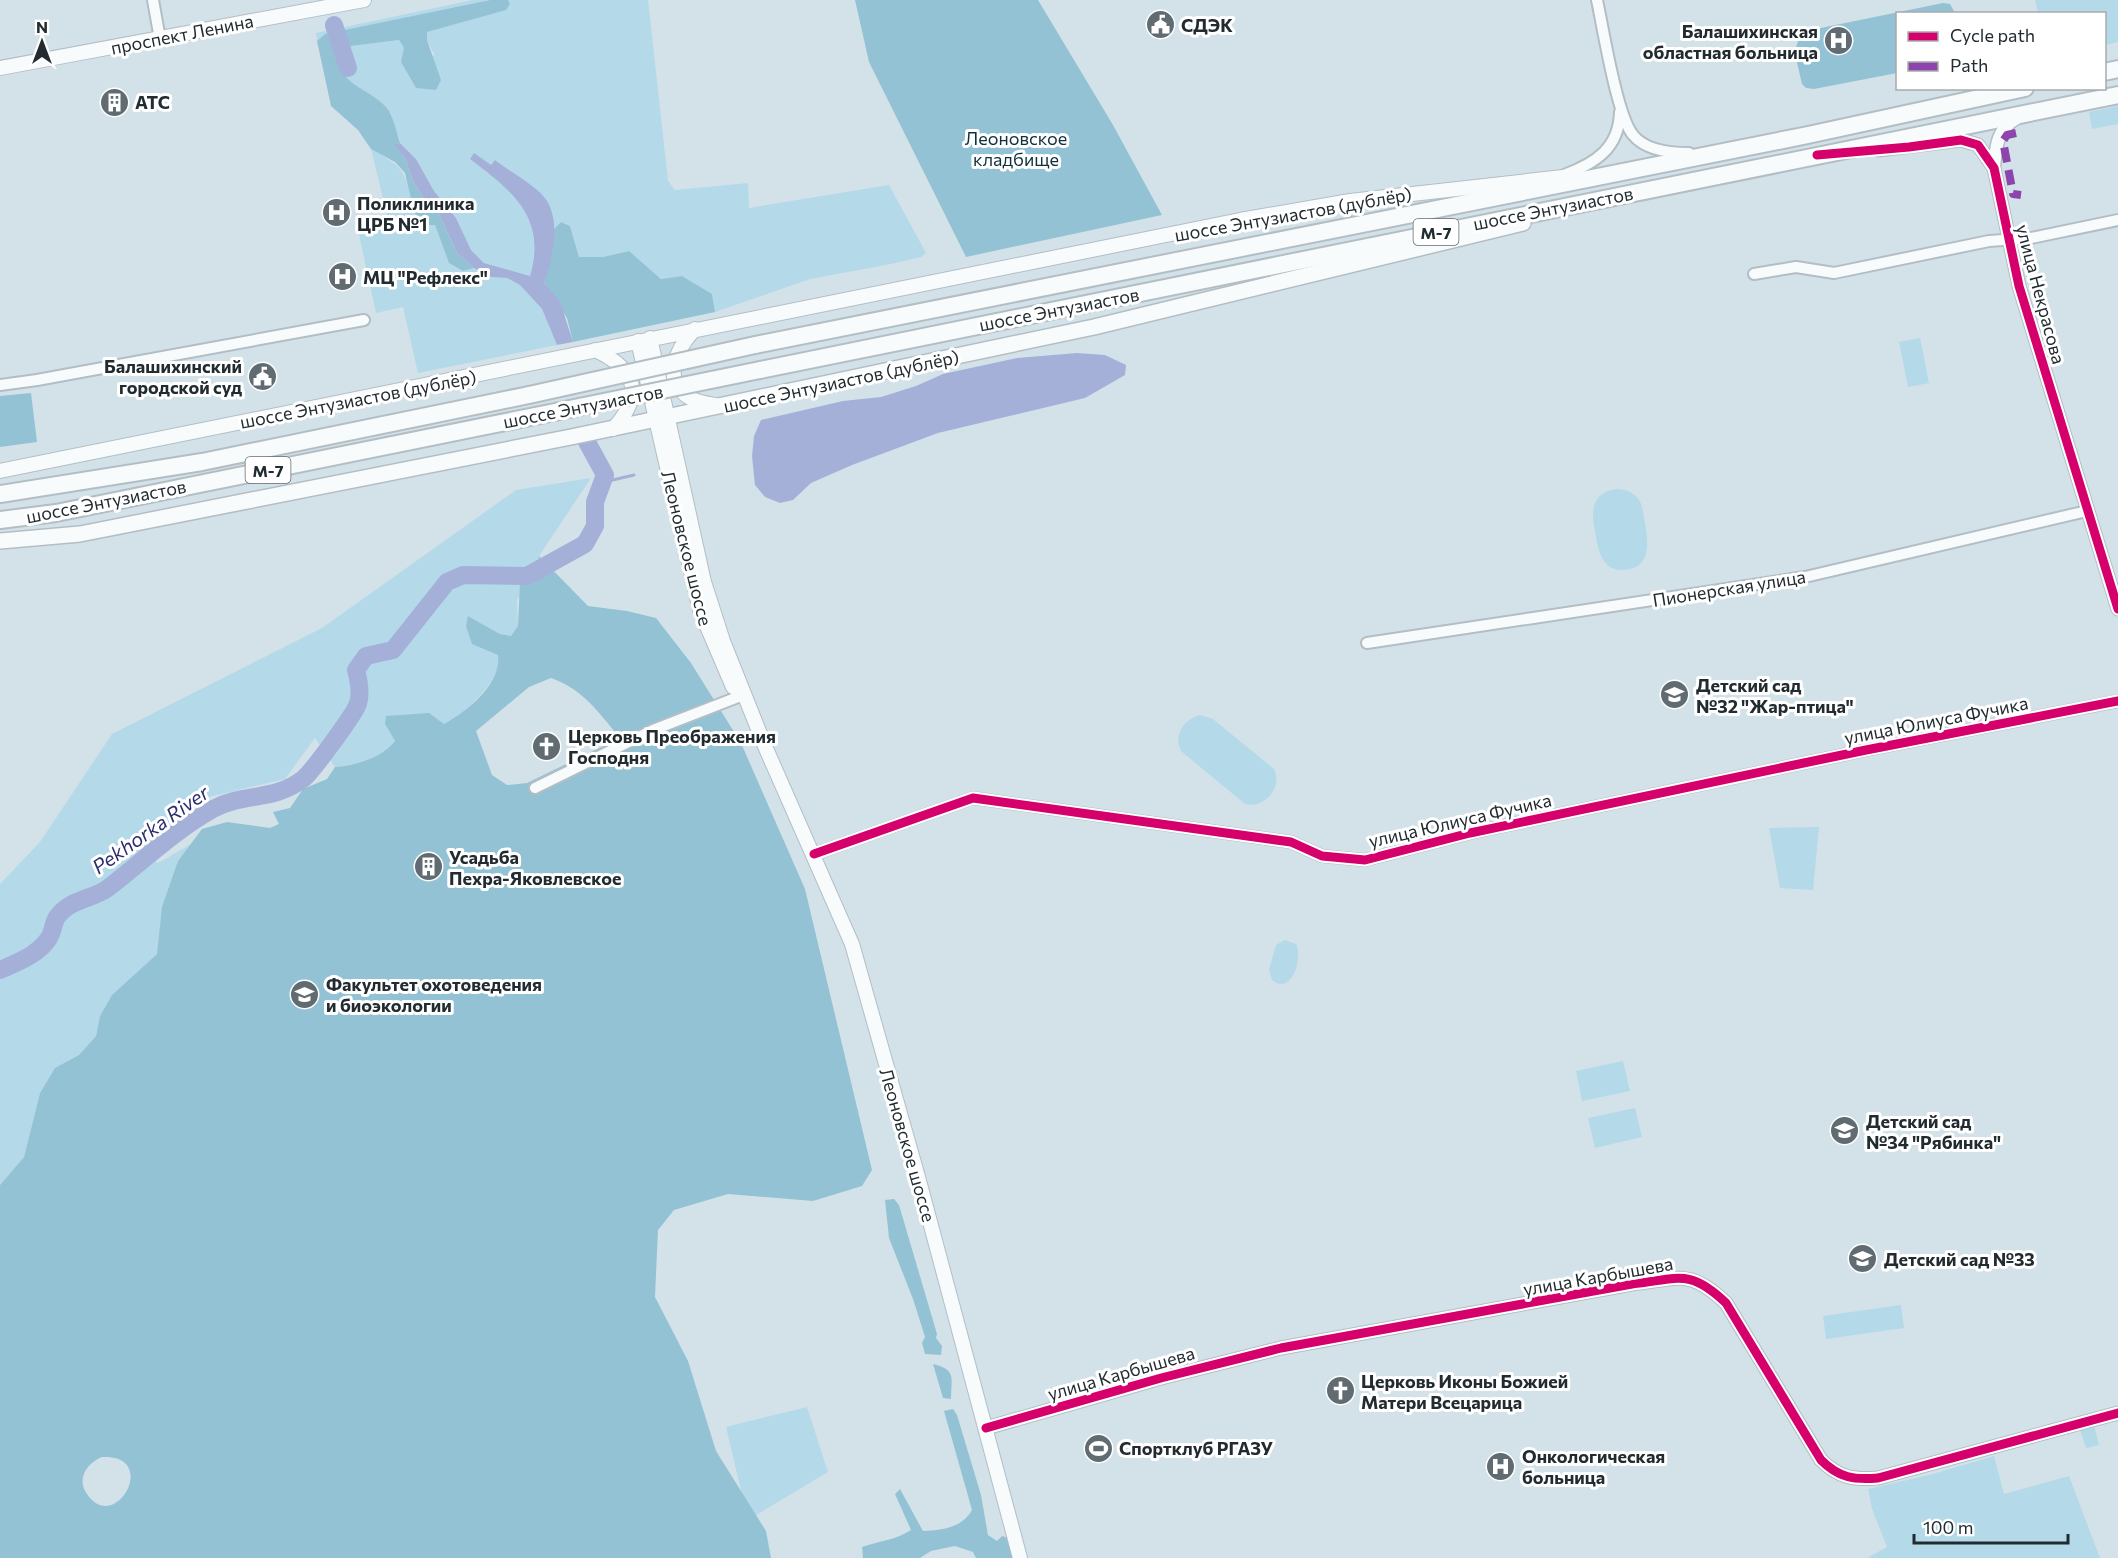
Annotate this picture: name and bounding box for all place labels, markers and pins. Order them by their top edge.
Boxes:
public building icon: СДЭК [1144,9,1176,41]
place label: СДЭК [1181,14,1233,36]
place label: Балашихинская областная больница [1643,20,1818,63]
hospital icon: Балашихинская областная больница [1823,25,1855,57]
building icon: АТС [98,86,130,118]
place label: АТС [135,91,170,113]
place label: Поликлиника ЦРБ №1 [357,192,474,235]
hospital icon: Поликлиника ЦРБ №1 [320,197,352,229]
hospital icon: МЦ "Рефлекс" [326,261,358,293]
place label: МЦ "Рефлекс" [363,266,488,288]
place label: Балашихинский городской суд [104,355,242,398]
public building icon: Балашихинский городской суд [247,360,279,392]
place label: Детский сад №32 "Жар-птица" [1696,674,1854,717]
school or university icon: Детский сад №32 "Жар-птица" [1659,679,1691,711]
place label: Церковь Преображения Господня [568,725,776,768]
church icon: Церковь Преображения Господня [531,730,563,762]
place label: Усадьба Пехра-Яковлевское [449,846,621,889]
building icon: Усадьба Пехра-Яковлевское [412,851,444,883]
place label: Факультет охотоведения и биоэкологии [326,973,542,1016]
school or university icon: Факультет охотоведения и биоэкологии [289,978,321,1010]
place label: Детский сад №34 "Рябинка" [1866,1110,2001,1153]
school or university icon: Детский сад №34 "Рябинка" [1829,1115,1861,1147]
school or university icon: Детский сад №33 [1847,1243,1879,1275]
place label: Детский сад №33 [1884,1248,2035,1270]
place label: Церковь Иконы Божией Матери Всецарица [1361,1370,1568,1413]
church icon: Церковь Иконы Божией Матери Всецарица [1324,1375,1356,1407]
sports icon: Спортклуб РГАЗУ [1082,1432,1114,1464]
place label: Спортклуб РГАЗУ [1119,1437,1274,1459]
place label: Онкологическая больница [1522,1445,1665,1488]
hospital icon: Онкологическая больница [1485,1450,1517,1482]

